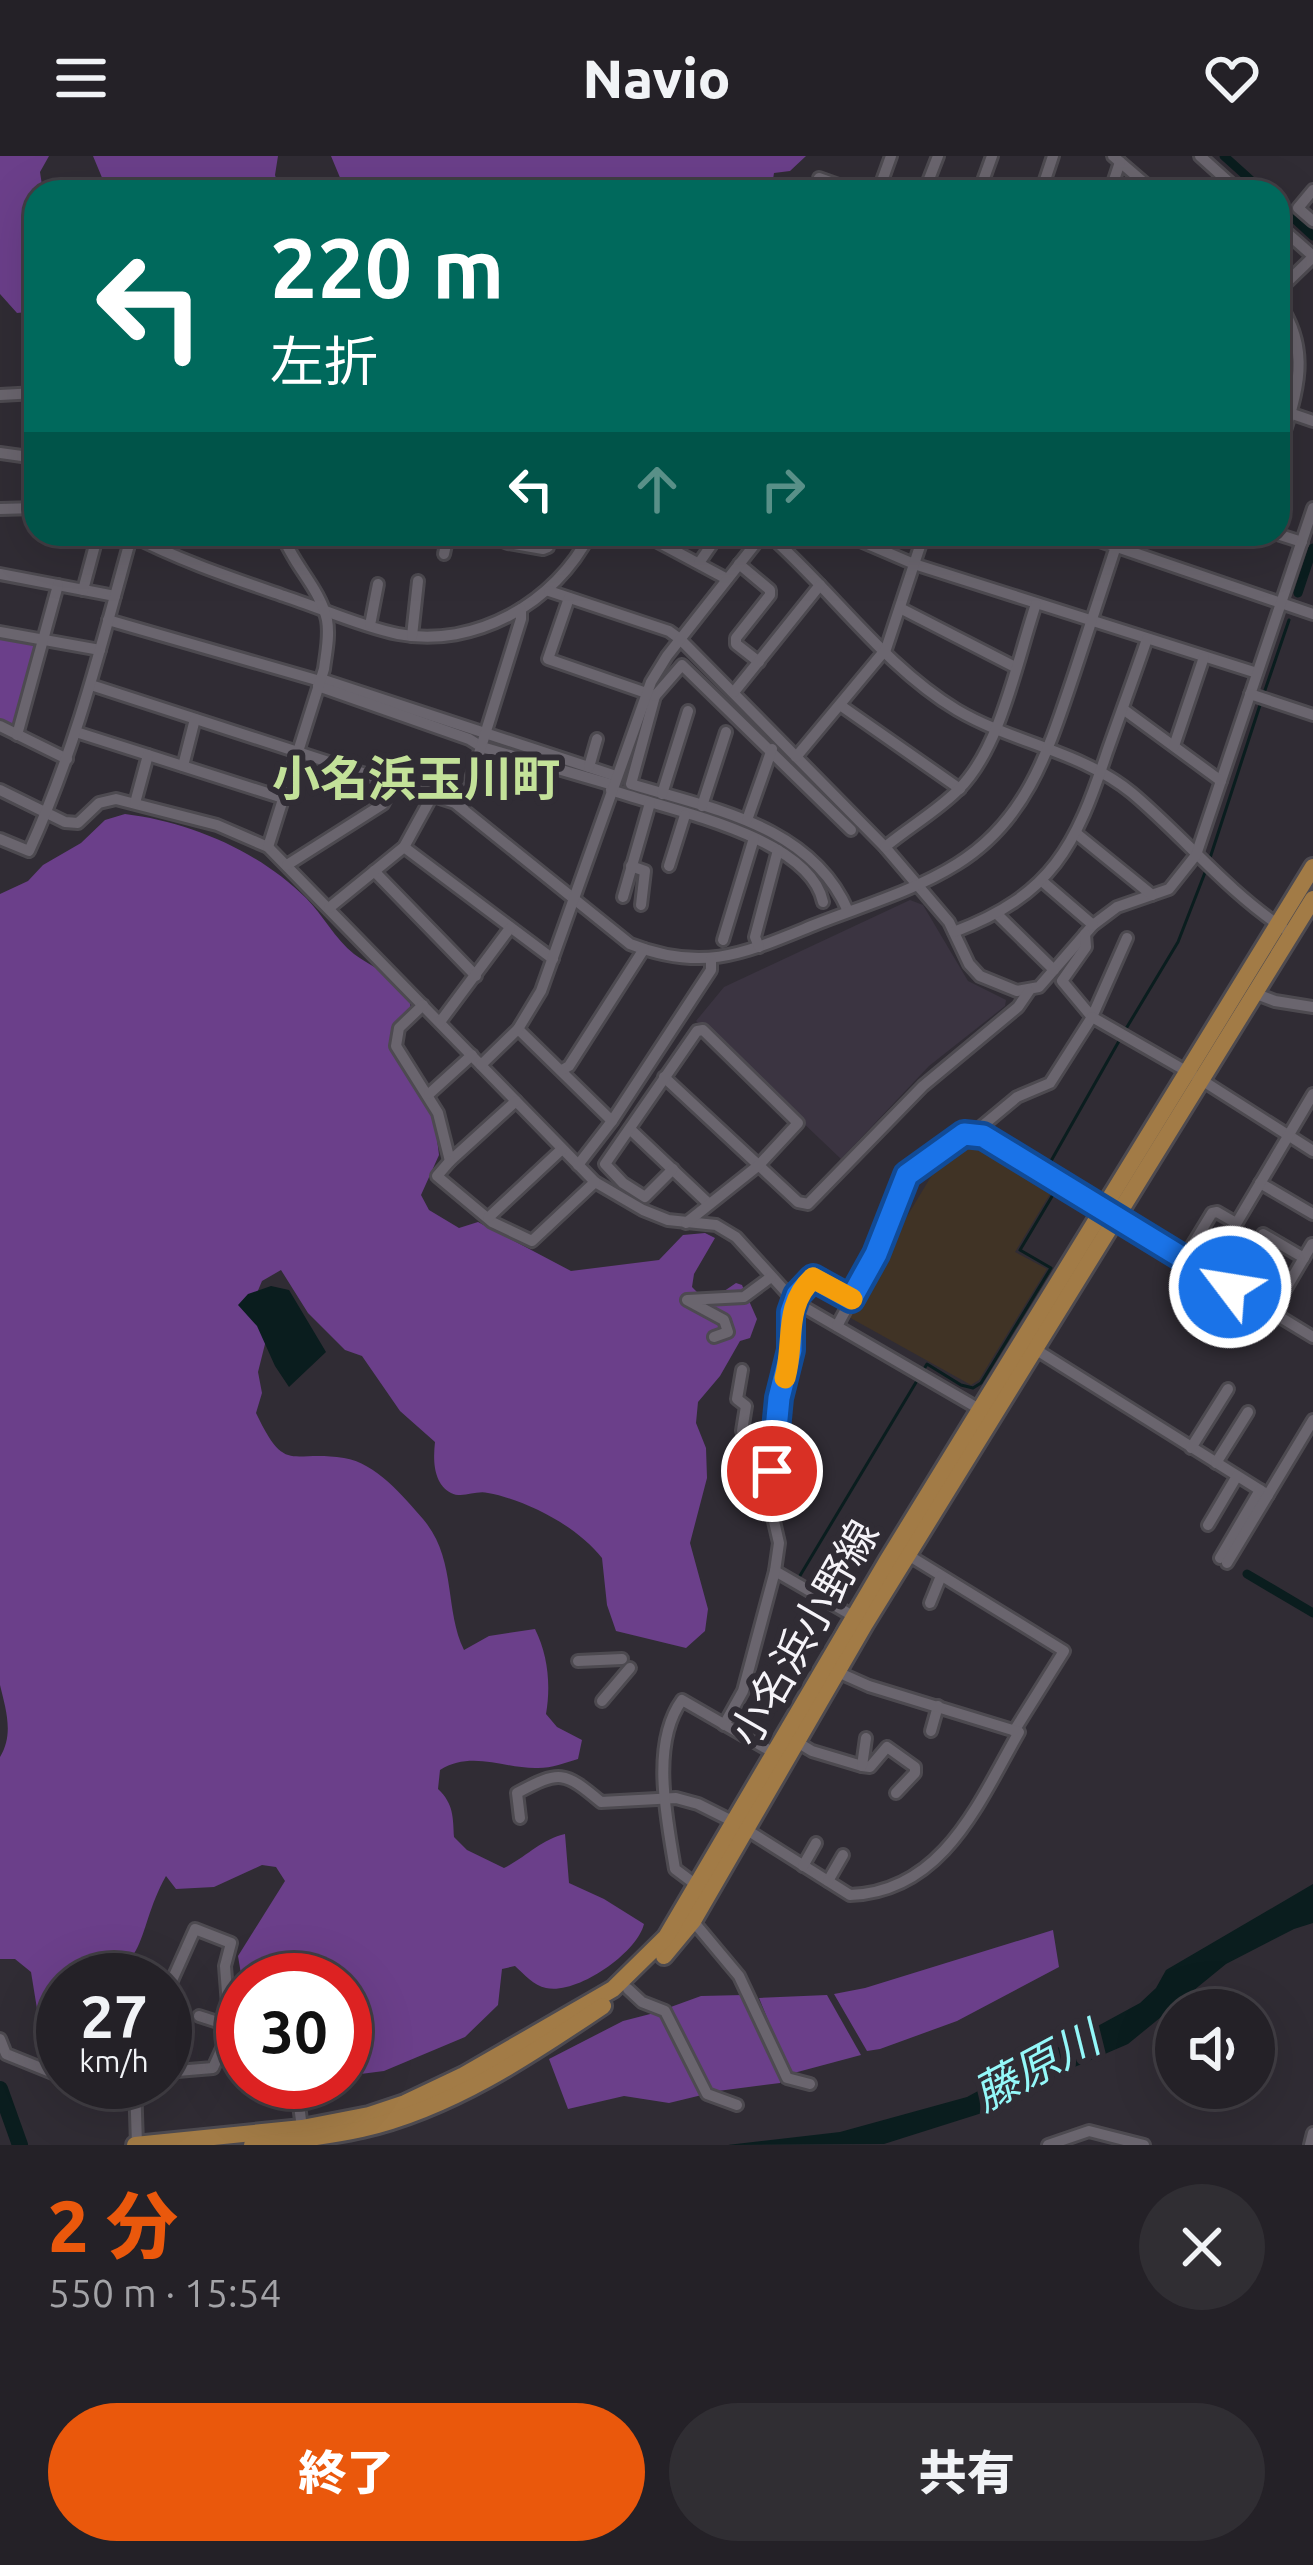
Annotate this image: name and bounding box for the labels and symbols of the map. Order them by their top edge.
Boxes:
district label: 小名浜玉川町 [272,751,560,805]
position arrow [1167,1224,1293,1350]
pin [721,1420,823,1522]
street label: 小名浜小野線 [720,1512,887,1754]
speed limit sign: 30 [216,1953,372,2109]
water label: 藤原川 [964,2009,1111,2120]

